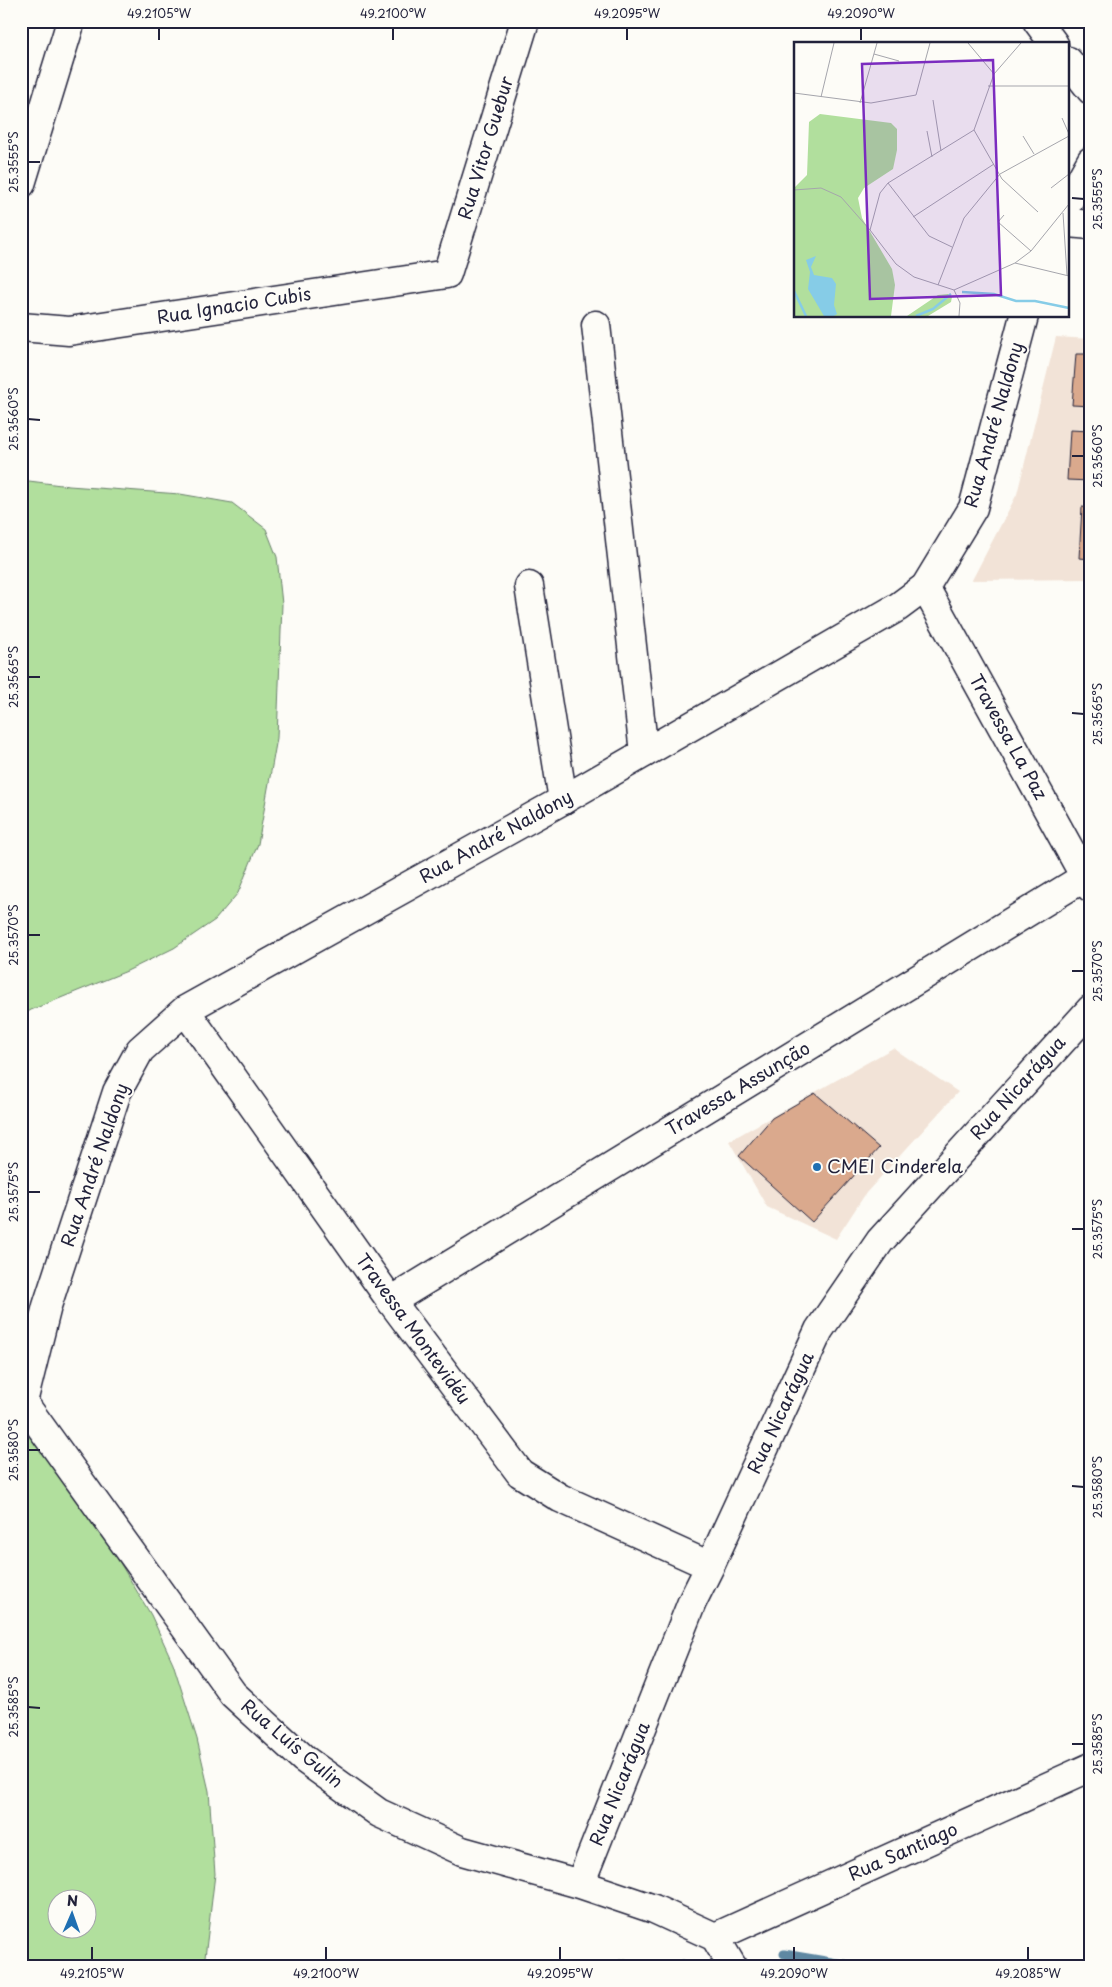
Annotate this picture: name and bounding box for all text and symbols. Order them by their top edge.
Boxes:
text: 49.2105°W [127,4,192,22]
text: 49.2100°W [360,4,427,22]
text: 49.2095°W [594,4,661,22]
text: 49.2090°W [827,4,896,22]
inset map [794,42,1070,318]
street label: Rua Vitor Guebur [450,72,519,222]
text: 25.3555°S [4,131,22,193]
text: 25.3555°S [1088,168,1106,230]
street label: Rua Ignacio Cubis [155,279,313,330]
street label: Rua André Naldony [956,338,1029,511]
text: 25.3560°S [4,387,22,451]
text: 25.3560°S [1088,424,1106,488]
text: 25.3565°S [4,646,22,708]
street label: Travessa La Paz [964,668,1055,804]
text: 25.3565°S [1088,683,1106,745]
street label: Rua André Naldony [414,782,577,889]
text: 25.3570°S [4,904,22,966]
text: 25.3570°S [1088,940,1106,1002]
street label: Rua Nicarágua [963,1028,1072,1145]
street label: Travessa Assunção [660,1034,815,1142]
street label: Rua André Naldony [53,1079,134,1250]
place label: CMEI Cinderela [827,1152,963,1179]
marker: CMEI Cinderela [811,1161,823,1173]
text: 25.3575°S [4,1162,22,1222]
text: 25.3575°S [1088,1199,1106,1259]
street label: Travessa Montevidéu [350,1247,478,1409]
street label: Rua Nicarágua [740,1346,820,1478]
text: 25.3580°S [4,1419,22,1481]
text: 25.3580°S [1088,1456,1106,1518]
text: 25.3585°S [4,1676,22,1738]
street label: Rua Luís Gulin [236,1692,350,1794]
text: 25.3585°S [1088,1713,1106,1775]
street label: Rua Nicarágua [581,1717,656,1850]
street label: Rua Santiago [843,1814,961,1887]
north arrow [48,1890,98,1940]
text: N [67,1890,78,1911]
text: 49.2105°W [60,1964,125,1982]
text: 49.2100°W [293,1964,360,1982]
text: 49.2095°W [527,1964,594,1982]
text: 49.2090°W [760,1964,829,1982]
text: 49.2085°W [995,1964,1062,1982]

